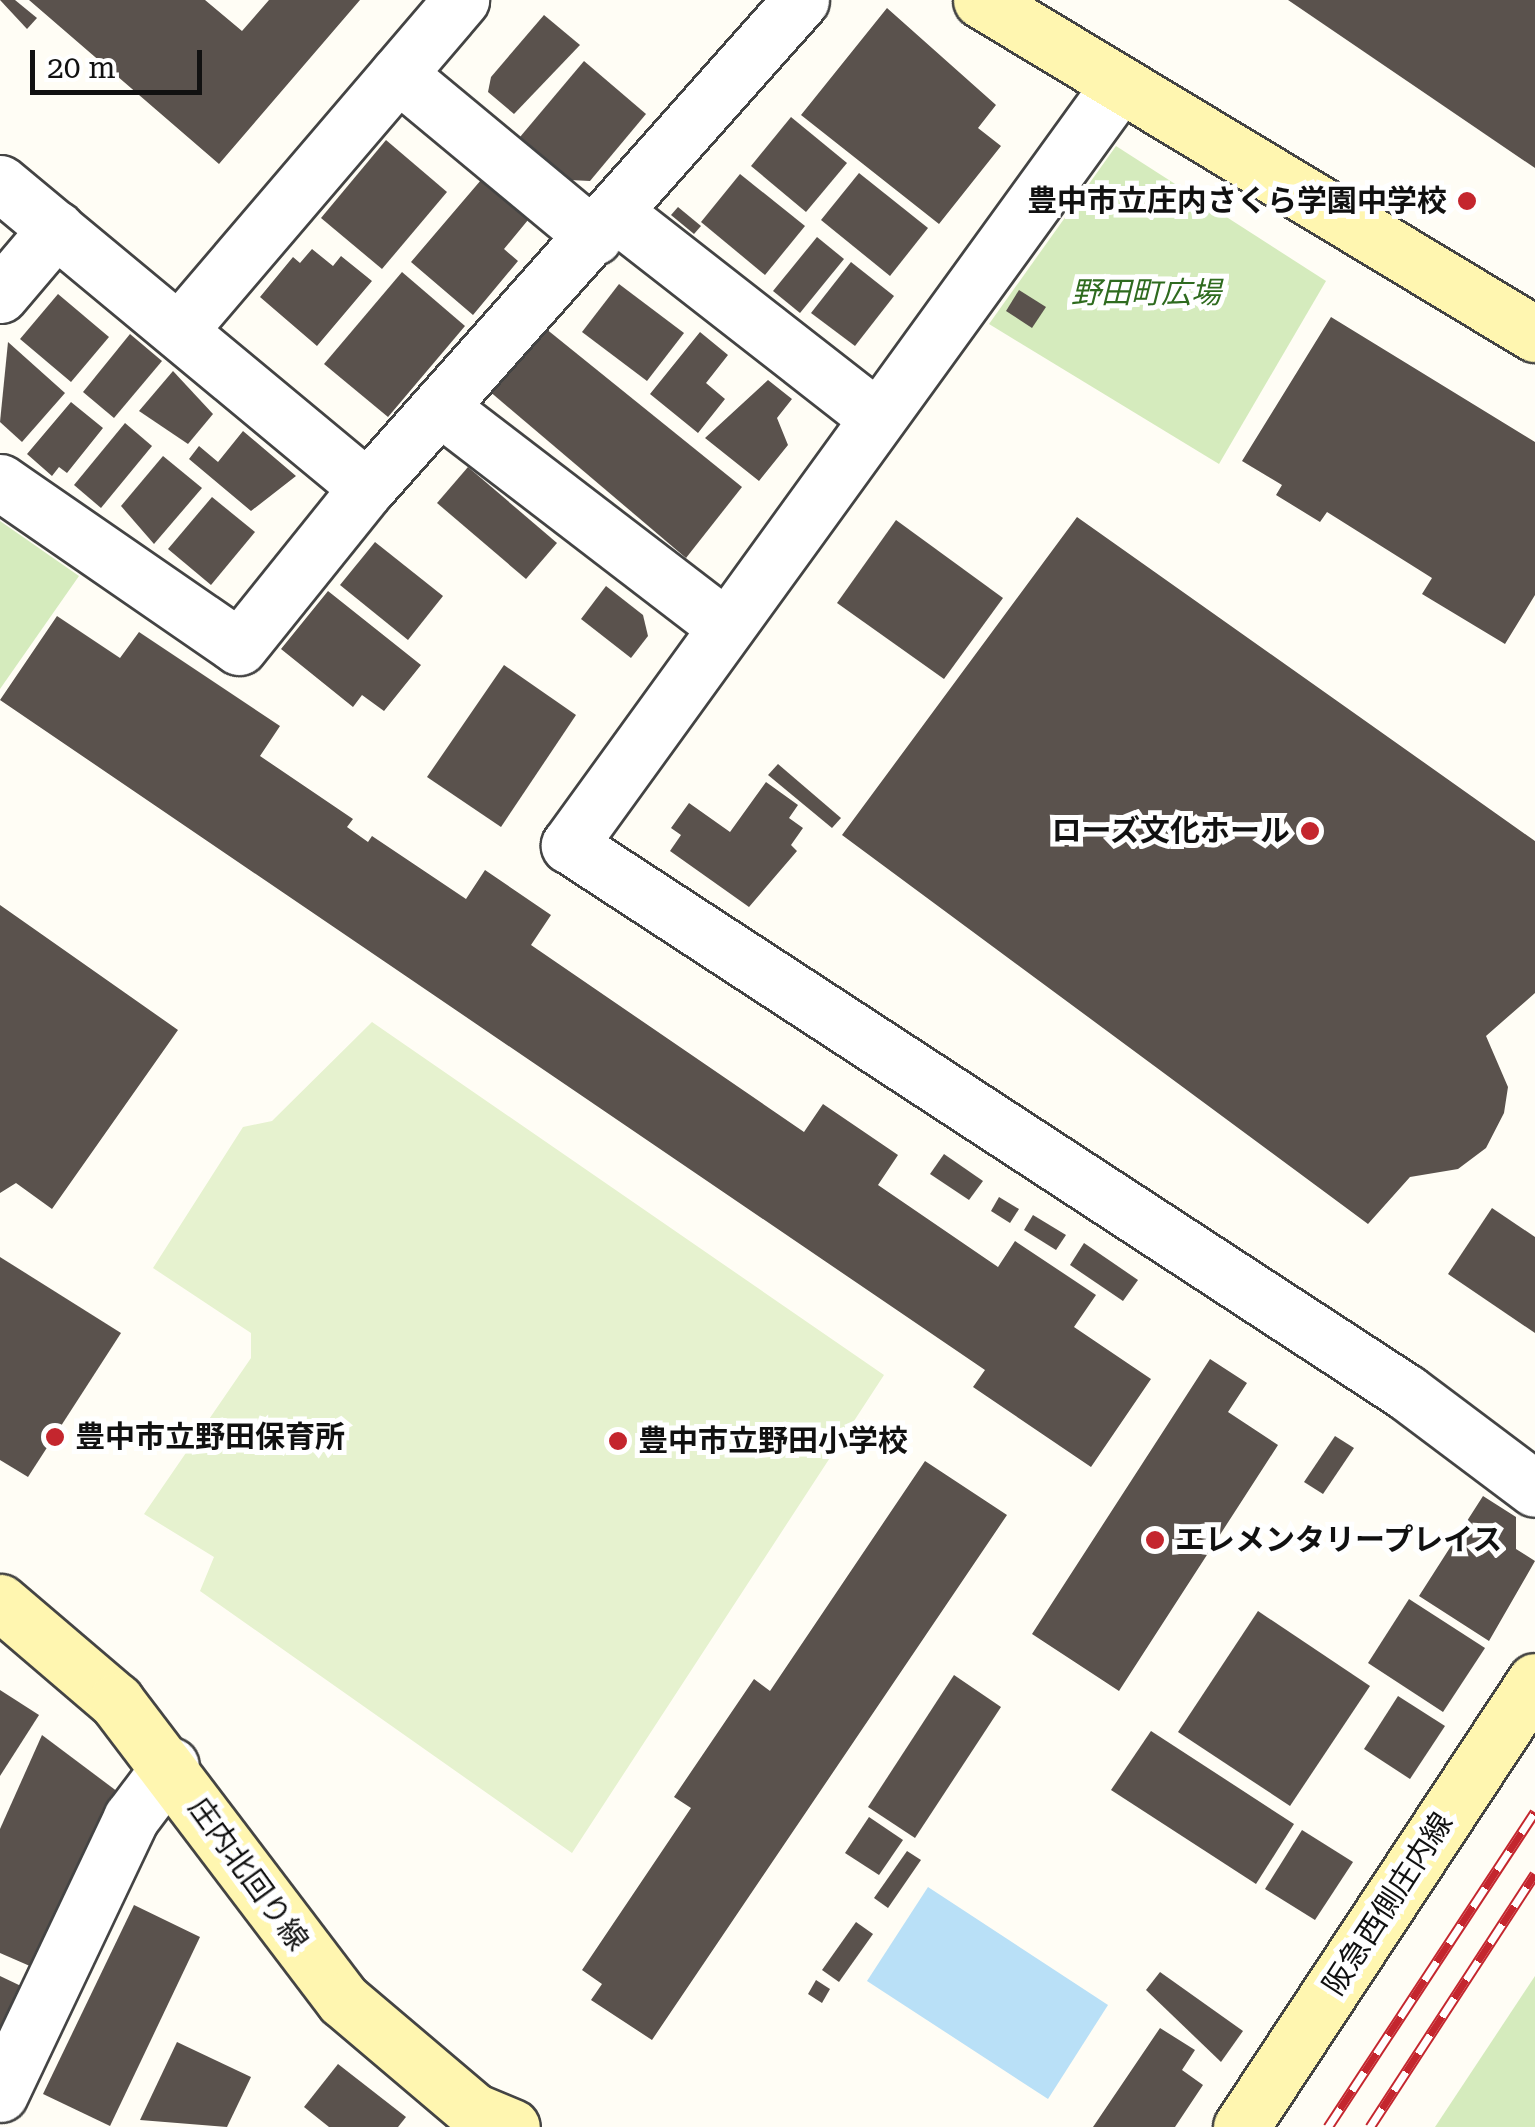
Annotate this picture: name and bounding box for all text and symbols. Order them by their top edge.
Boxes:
scale bar [35,30,208,92]
text: 20 m [47,50,116,85]
place label: 豊中市立庄内さくら学園中学校 [1027,183,1447,219]
marker: 豊中市立庄内さくら学園中学校 [1456,190,1478,212]
park label: 野田町広場 [1071,275,1221,311]
place label: ローズ文化ホール [1050,813,1290,849]
marker: ローズ文化ホール [1299,820,1321,842]
place label: 豊中市立野田保育所 [75,1419,345,1455]
place label: 豊中市立野田小学校 [638,1423,908,1459]
marker: 豊中市立野田保育所 [44,1426,66,1448]
marker: 豊中市立野田小学校 [607,1430,629,1452]
place label: エレメンタリープレイス [1175,1522,1505,1558]
marker: エレメンタリープレイス [1144,1529,1166,1551]
street label: 庄内北回り線 [181,1791,315,1957]
street label: 阪急西側庄内線 [1316,1806,1460,2002]

